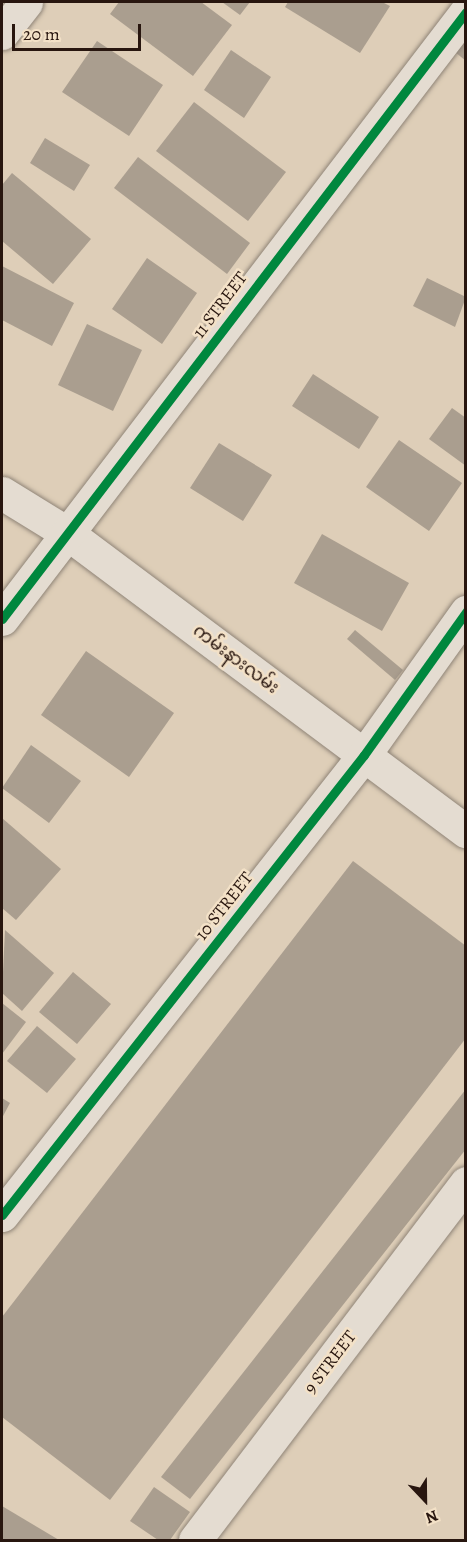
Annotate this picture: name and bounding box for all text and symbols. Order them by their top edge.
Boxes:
scale bar [15,12,144,50]
text: 20 m [23,22,60,46]
street label: 11 STREET [188,268,252,342]
street label: ကမ်းနားလမ်း [189,620,283,698]
street label: 10 STREET [191,868,257,944]
street label: 9 STREET [299,1326,361,1398]
north arrow [395,1470,455,1530]
text: N [422,1504,441,1529]

